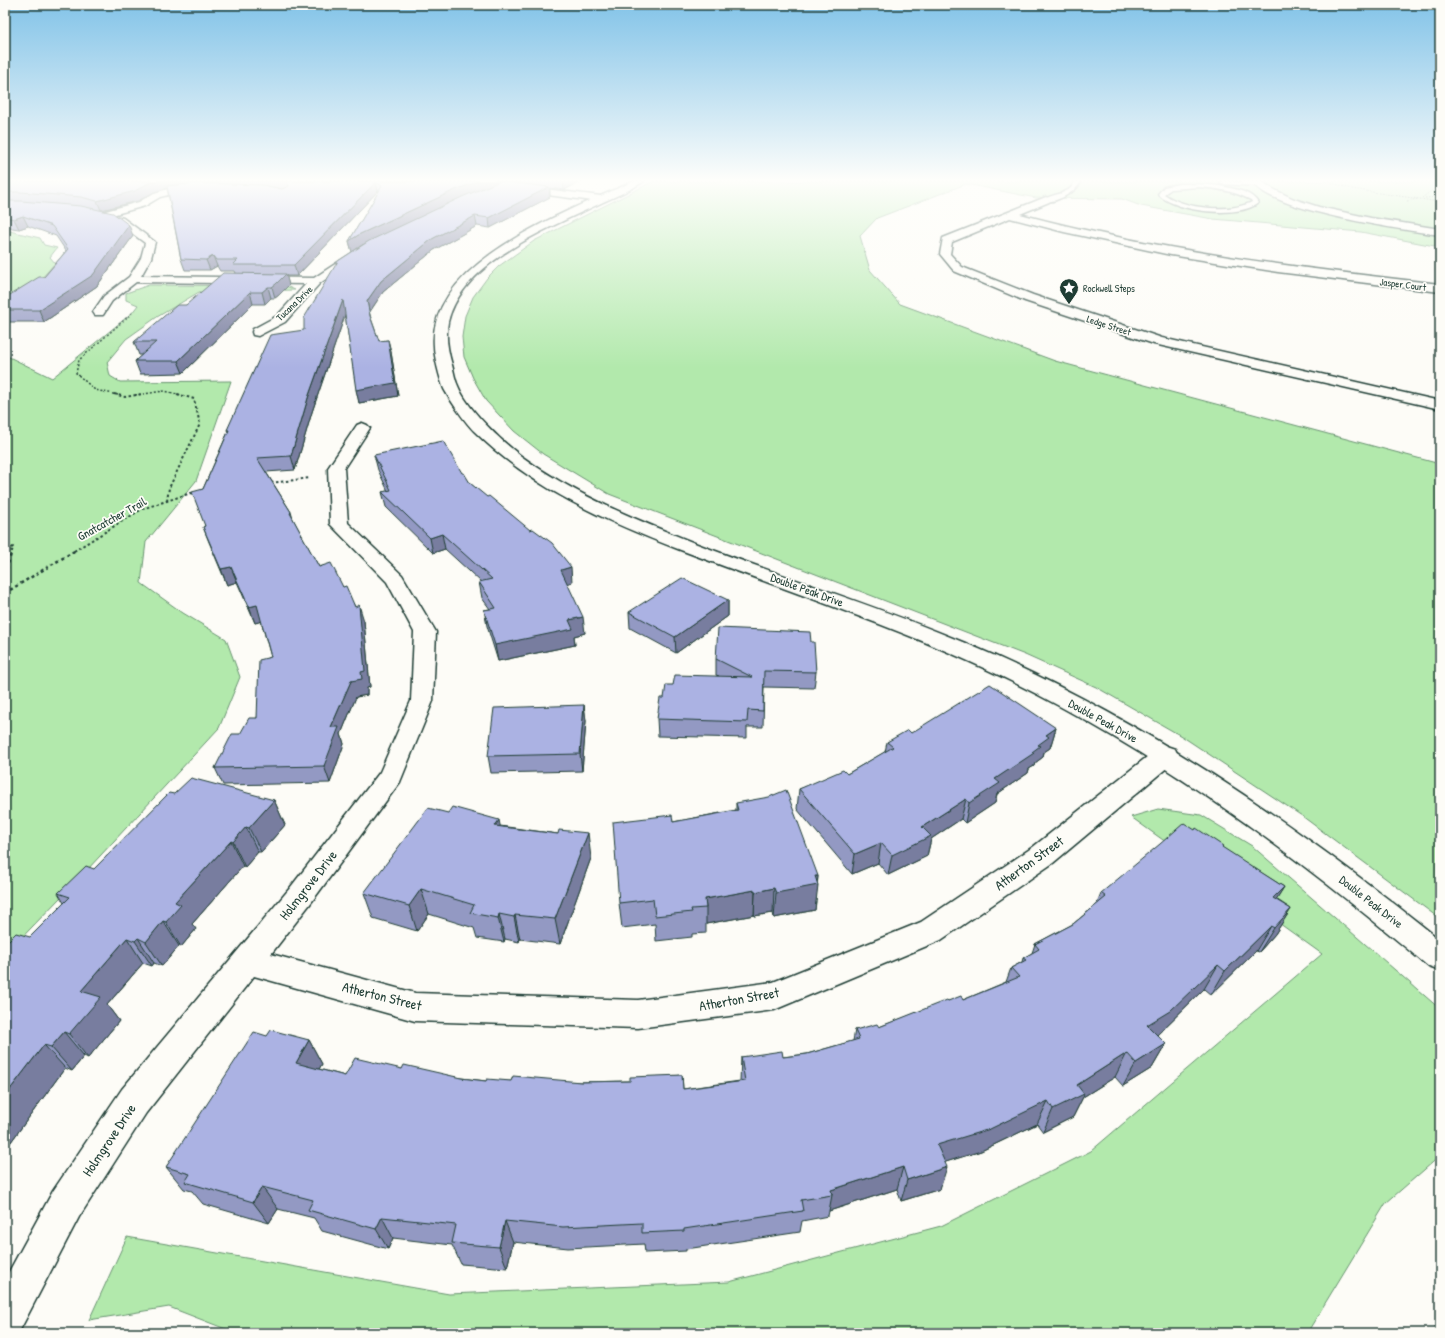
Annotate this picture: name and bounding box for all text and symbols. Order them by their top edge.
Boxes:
street label: Jasper Court [1379,275,1427,294]
place icon: Rockwell Steps [1058,277,1080,305]
place label: Rockwell Steps [1083,282,1135,295]
street label: Tucana Drive [273,283,315,324]
street label: Ledge Street [1085,312,1133,339]
street label: Gnatcatcher Trail [74,492,150,544]
street label: Double Peak Drive [768,568,846,611]
street label: Double Peak Drive [1066,695,1141,747]
street label: Atherton Street [990,831,1067,894]
street label: Holmgrove Drive [274,846,342,924]
street label: Double Peak Drive [1336,871,1407,932]
street label: Atherton Street [340,976,424,1015]
street label: Atherton Street [697,982,781,1015]
street label: Holmgrove Drive [77,1099,141,1180]

